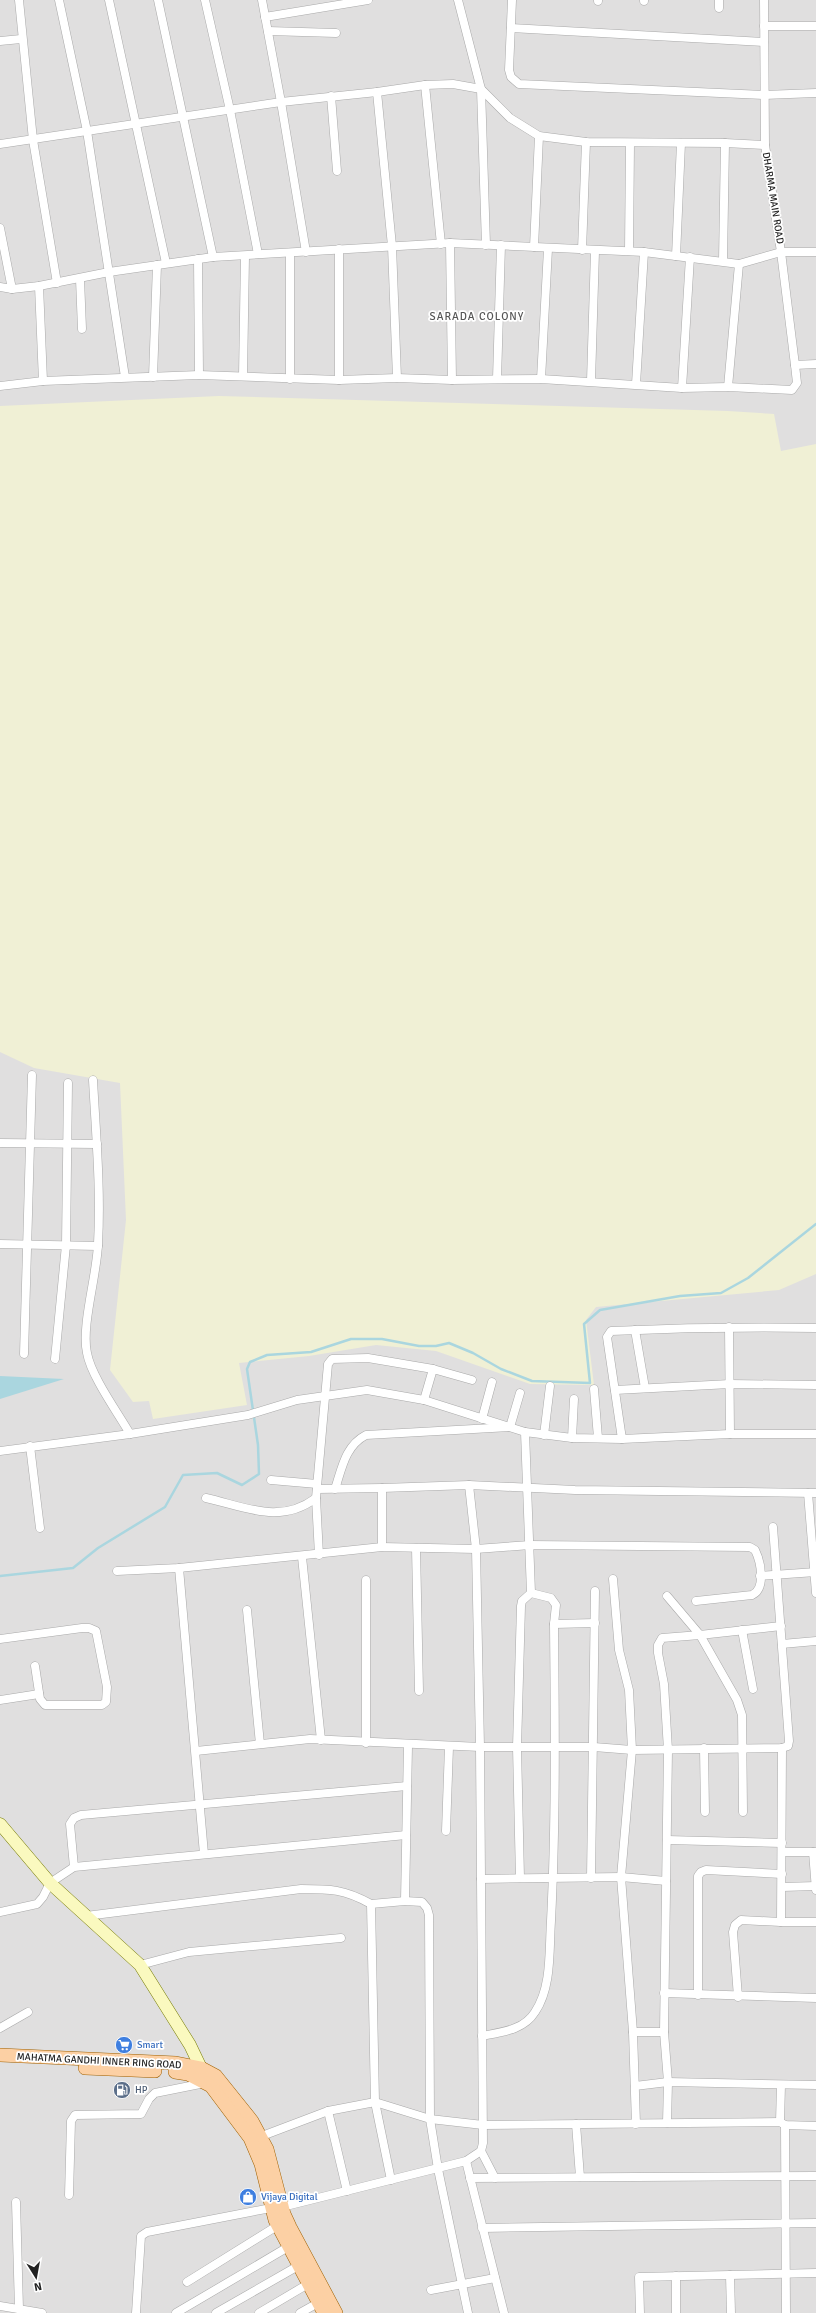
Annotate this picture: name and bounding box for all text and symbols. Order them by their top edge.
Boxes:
street label: DHARMA MAIN ROAD [760,151,786,245]
district label: SARADA COLONY [430,310,524,323]
supermarket icon: Smart [114,2035,134,2055]
place label: Smart [137,2039,163,2051]
street label: MAHATMA GANDHI INNER RING ROAD [16,2051,182,2071]
fuel station icon: HP [112,2080,132,2100]
place label: HP [135,2084,148,2096]
shop icon: Vijaya Digital [238,2187,258,2207]
place label: Vijaya Digital [261,2191,318,2203]
north arrow [16,2257,56,2297]
text: N [33,2279,43,2293]

